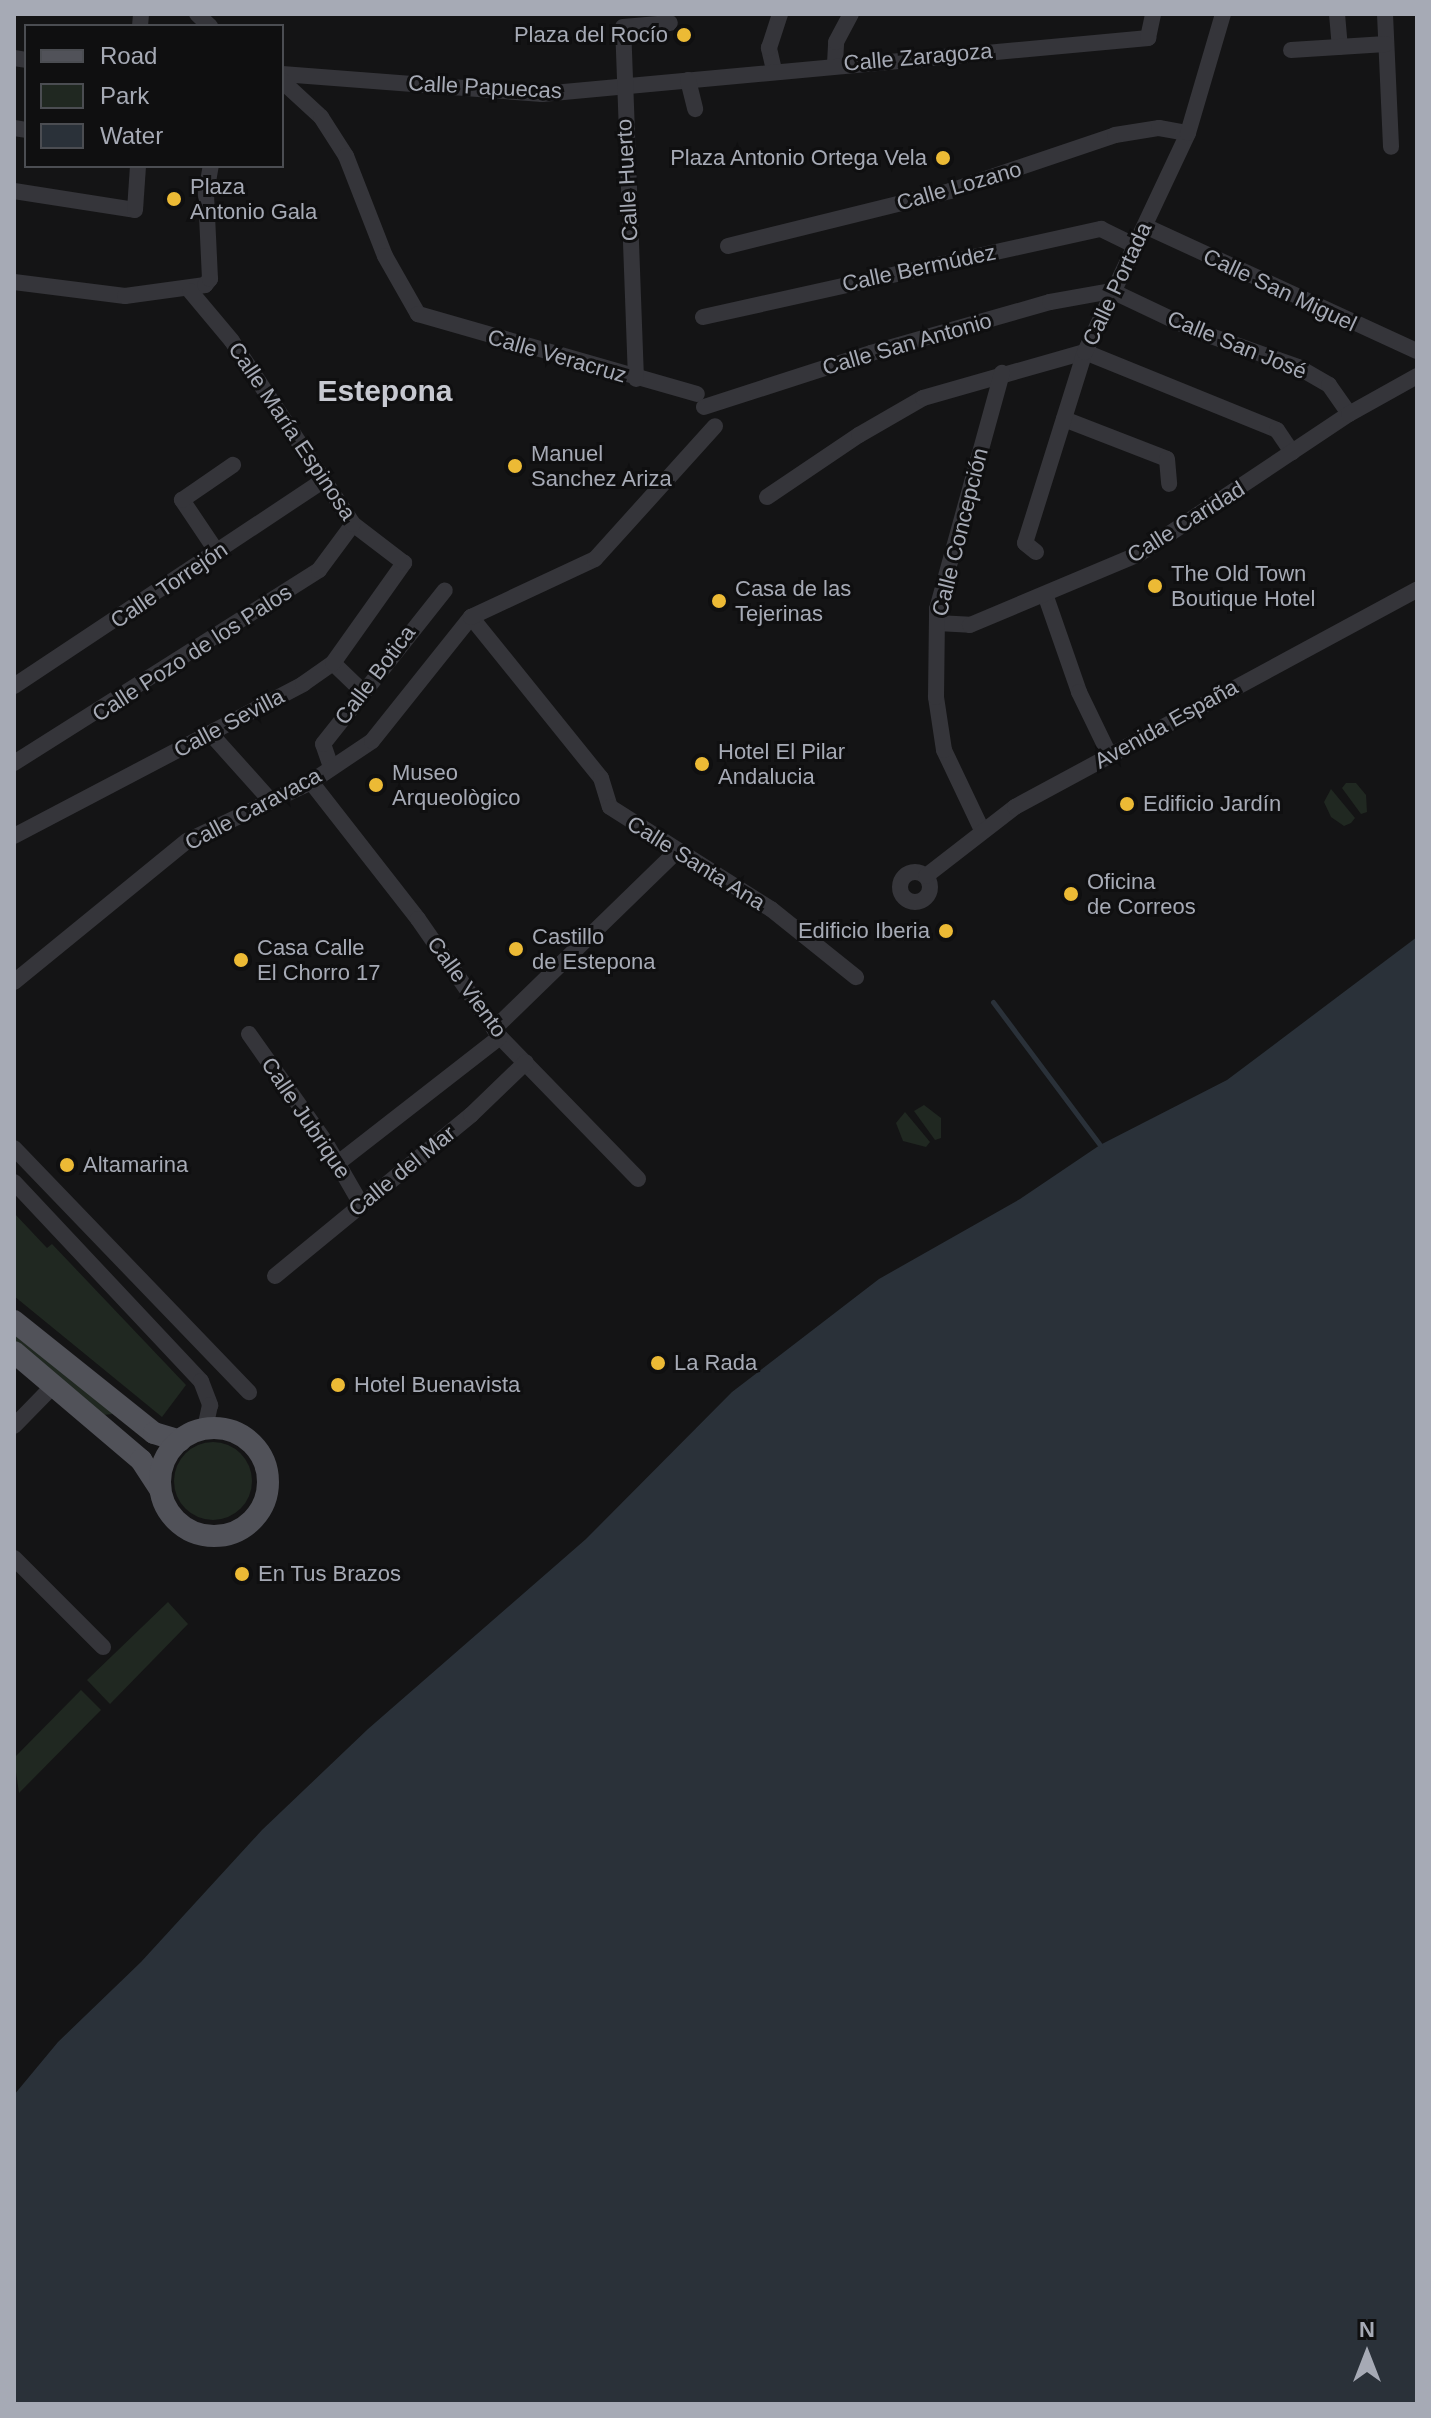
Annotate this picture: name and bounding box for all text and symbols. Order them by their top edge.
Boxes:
place label: Plaza del Rocío [514,22,668,48]
legend [24,24,284,168]
marker: Plaza del Rocío [675,26,693,44]
street label: Calle Zaragoza [843,37,993,77]
text: Road [100,42,157,69]
street label: Calle Papuecas [407,70,563,104]
text: Park [100,82,149,109]
street label: Calle Huerto [611,118,643,242]
text: Water [100,122,163,149]
place label: Plaza Antonio Ortega Vela [669,145,927,171]
marker: Plaza Antonio Ortega Vela [934,149,952,167]
street label: Calle Lozano [894,156,1024,216]
place label: Plaza Antonio Gala [190,173,317,224]
marker: Plaza Antonio Gala [165,190,183,208]
street label: Calle Portada [1077,218,1157,350]
street label: Calle Bermúdez [840,239,998,297]
street label: Calle San Miguel [1199,243,1361,337]
street label: Calle San José [1163,305,1311,385]
street label: Calle San Antonio [819,307,995,381]
street label: Calle Veracruz [485,324,629,388]
street label: Calle María Espinosa [223,337,361,525]
district label: Estepona [317,373,453,409]
place label: Manuel Sanchez Ariza [531,440,673,492]
street label: Calle Concepción [926,445,994,619]
marker: Manuel Sanchez Ariza [506,457,524,475]
street label: Calle Caridad [1122,475,1250,569]
street label: Calle Torrejón [105,536,233,634]
place label: The Old Town Boutique Hotel [1171,560,1315,612]
place label: Casa de las Tejerinas [735,575,851,626]
marker: The Old Town Boutique Hotel [1146,577,1164,595]
street label: Calle Pozo de los Palos [87,579,297,727]
marker: Casa de las Tejerinas [710,592,728,610]
street label: Calle Botica [329,620,421,730]
street label: Avenida España [1090,674,1242,774]
street label: Calle Sevilla [169,683,289,763]
place label: Hotel El Pilar Andalucia [718,738,845,790]
marker: Hotel El Pilar Andalucia [693,755,711,773]
place label: Museo Arqueològico [392,759,520,810]
street label: Calle Caravaca [180,762,326,856]
marker: Museo Arqueològico [367,776,385,794]
place label: Edificio Jardín [1143,791,1281,817]
marker: Edificio Jardín [1118,795,1136,813]
street label: Calle Santa Ana [622,810,770,916]
place label: Oficina de Correos [1087,868,1196,920]
marker: Oficina de Correos [1062,885,1080,903]
place label: Edificio Iberia [798,918,930,944]
marker: Edificio Iberia [937,922,955,940]
place label: Castillo de Estepona [532,923,656,974]
street label: Calle Viento [422,931,512,1043]
place label: Casa Calle El Chorro 17 [257,934,381,986]
marker: Castillo de Estepona [507,940,525,958]
marker: Casa Calle El Chorro 17 [232,951,250,969]
street label: Calle Jubrique [256,1052,356,1184]
street label: Calle del Mar [343,1120,461,1222]
place label: Altamarina [83,1152,188,1178]
marker: Altamarina [58,1156,76,1174]
place label: La Rada [674,1350,757,1376]
marker: La Rada [649,1354,667,1372]
place label: Hotel Buenavista [354,1372,520,1398]
marker: Hotel Buenavista [329,1376,347,1394]
place label: En Tus Brazos [258,1561,401,1587]
marker: En Tus Brazos [233,1565,251,1583]
north arrow [1327,2314,1407,2394]
text: N [1359,2317,1375,2342]

